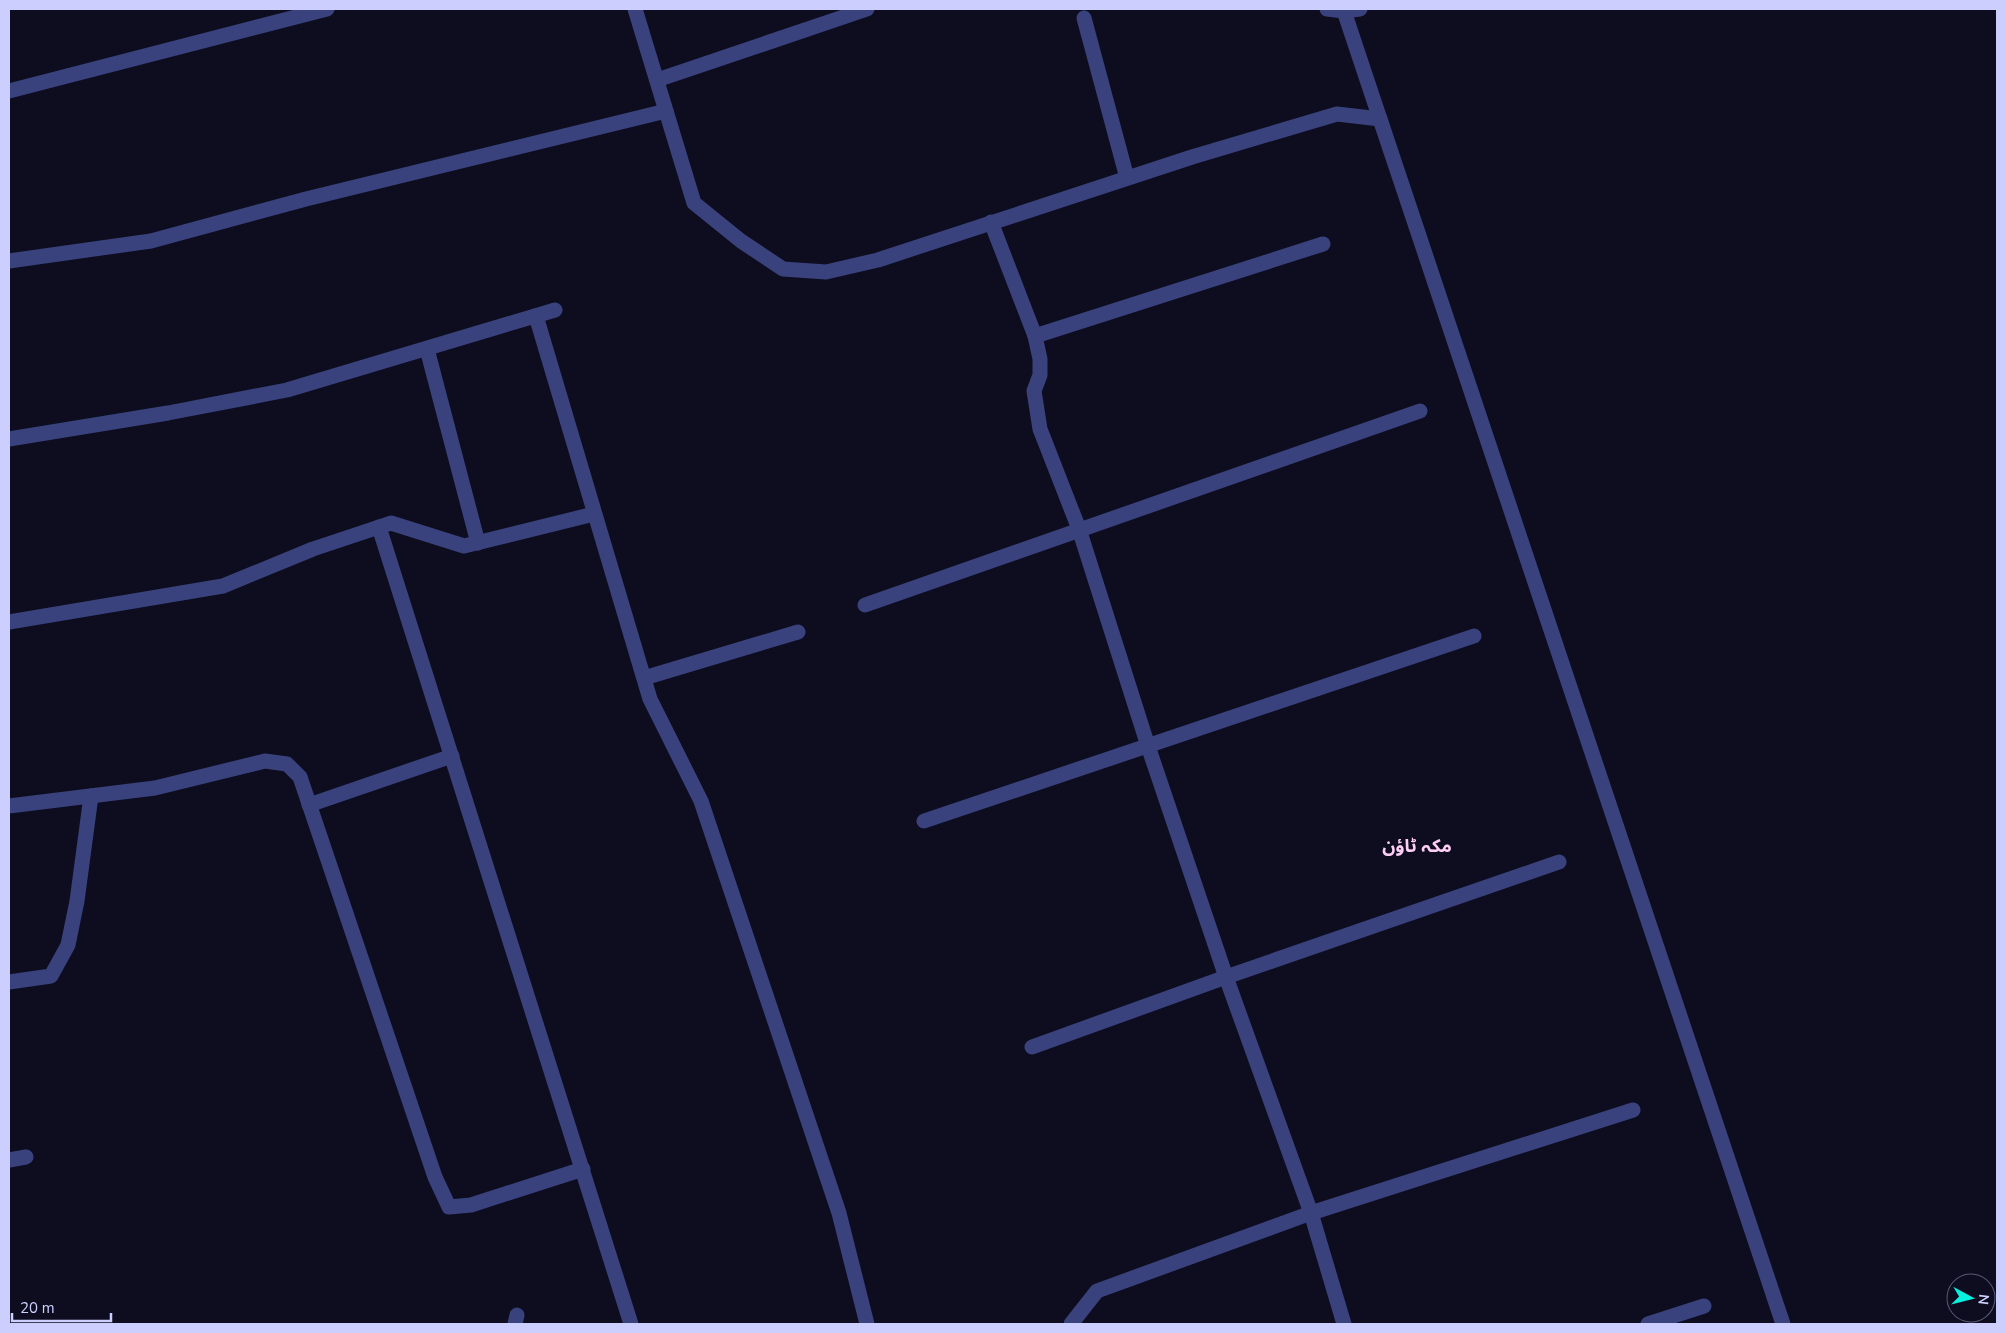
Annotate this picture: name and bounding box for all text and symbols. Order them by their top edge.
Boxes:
district label: مکہ ٹاؤن [1382,834,1452,858]
north arrow [1946,1273,1996,1323]
scale bar [12,1290,111,1322]
text: N [1973,1293,1993,1306]
text: 20 m [20,1298,55,1318]

